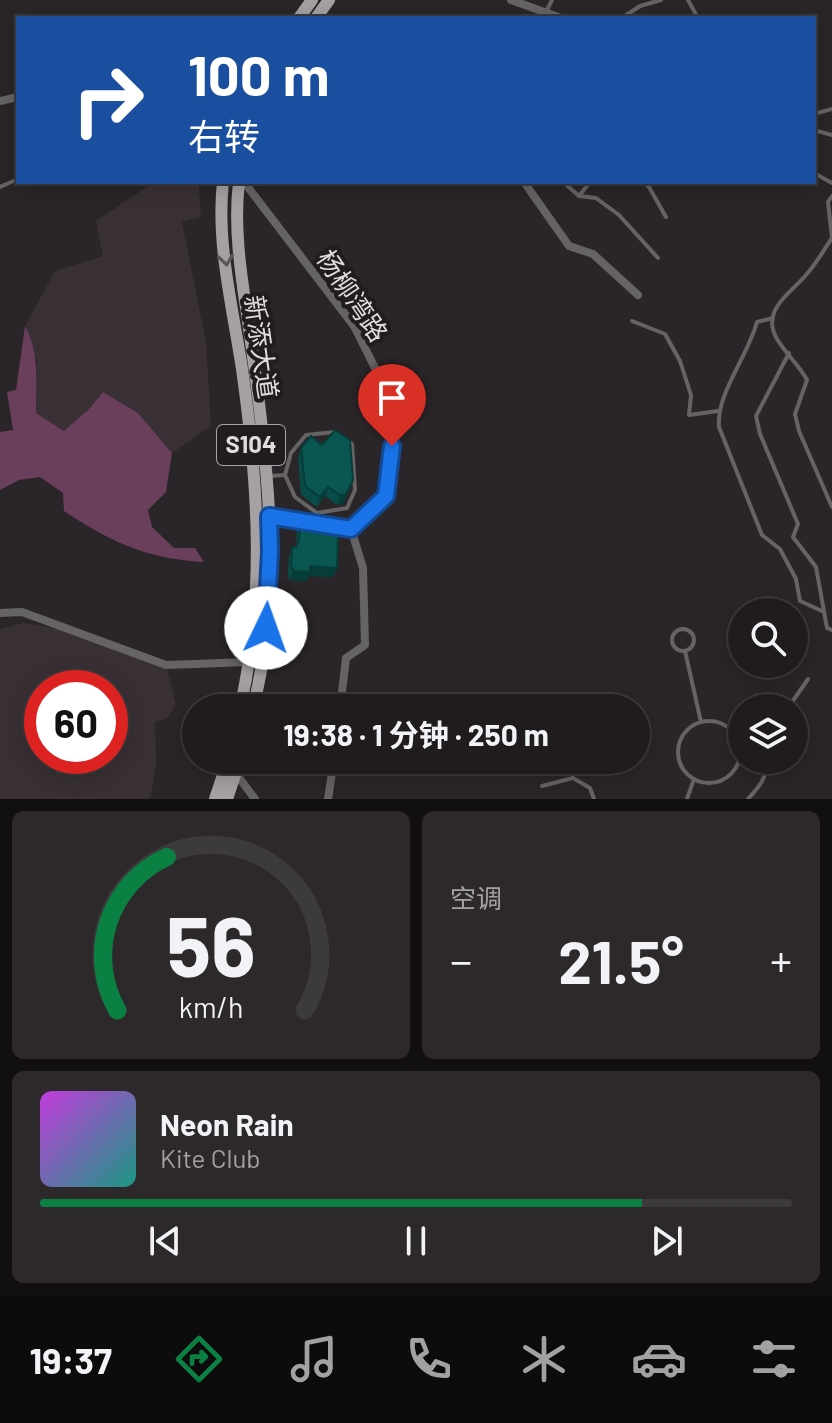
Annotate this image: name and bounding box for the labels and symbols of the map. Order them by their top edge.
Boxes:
street label: 杨柳湾路 [311,243,395,347]
one-way arrow [217,253,234,267]
street label: 新添大道 [240,293,285,400]
pin [358,364,426,446]
road number: S104 [217,425,285,465]
position arrow [224,586,308,670]
speed limit sign: 60 [24,670,128,774]

